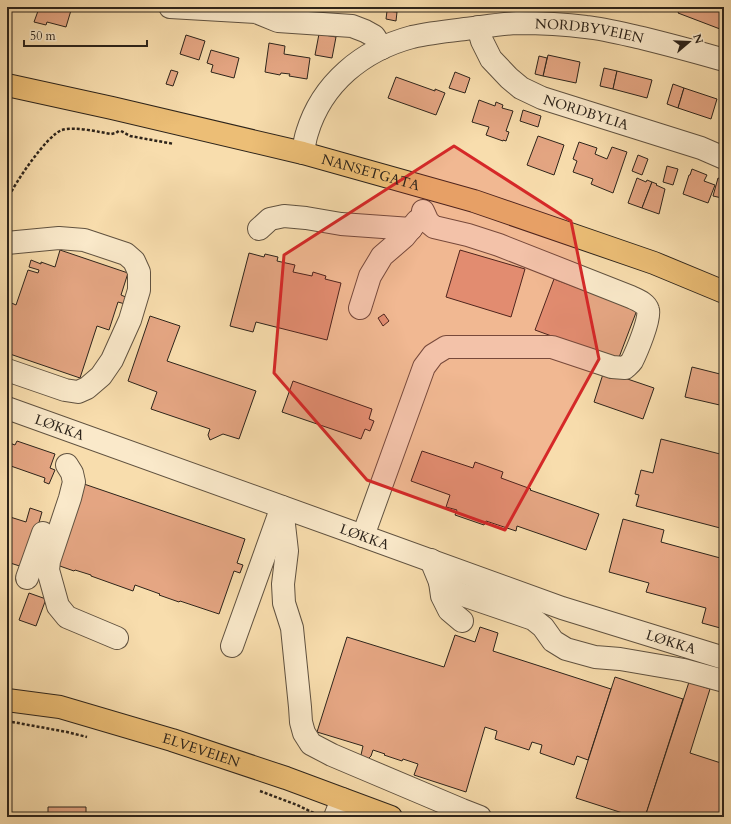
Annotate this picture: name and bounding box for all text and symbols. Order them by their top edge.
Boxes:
street label: NORDBYVEIEN [535,14,645,48]
scale bar [24,22,147,48]
north arrow [669,22,709,62]
text: 50 m [30,28,57,44]
text: N [689,32,707,46]
street label: NORDBYLIA [541,90,631,135]
street label: NANSETGATA [319,150,422,195]
street label: LØKKA [32,410,87,445]
street label: LØKKA [337,519,392,555]
street label: LØKKA [643,625,698,659]
street label: ELVEVEIEN [160,729,242,772]

